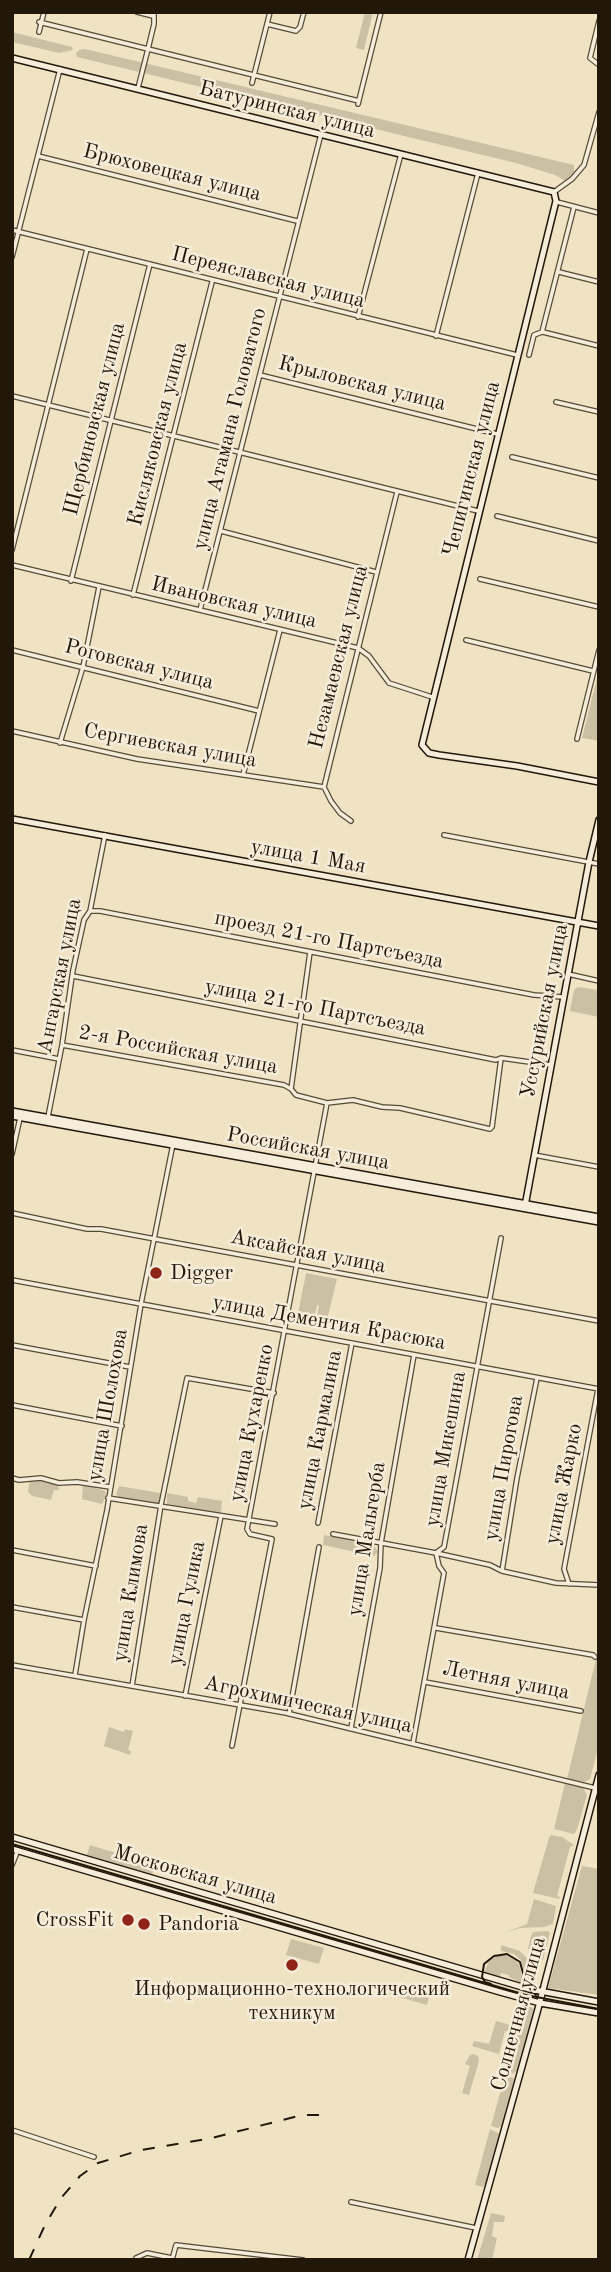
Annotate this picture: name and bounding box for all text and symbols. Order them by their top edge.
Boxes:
street label: Батуринская улица [196,76,378,144]
street label: Брюховецкая улица [80,139,264,207]
street label: Переяславская улица [169,242,367,314]
street label: улица Атамана Головатого [188,305,272,553]
street label: Щербиновская улица [59,320,131,518]
street label: Кисляковская улица [123,339,193,529]
street label: Крыловская улица [276,351,448,417]
street label: Чепигинская улица [438,378,506,560]
street label: Незамаевская улица [304,563,374,751]
street label: Ивановская улица [149,572,319,634]
street label: Роговская улица [62,634,216,696]
street label: Сергиевская улица [81,718,259,774]
street label: улица 1 Мая [248,834,368,880]
street label: Ангарская улица [33,896,87,1056]
street label: проезд 21-го Партсъезда [212,905,446,975]
street label: Уссурийская улица [516,922,574,1100]
street label: улица 21-го Партсъезда [202,974,428,1042]
street label: 2-я Российская улица [76,1020,280,1080]
street label: Российская улица [225,1122,391,1176]
street label: Аксайская улица [228,1225,388,1279]
place label: Digger [170,1260,233,1286]
marker: Digger [148,1265,164,1281]
street label: улица Дементия Красюка [210,1290,448,1356]
street label: улица Шолохова [82,1327,134,1483]
street label: улица Кухаренко [224,1342,280,1504]
street label: улица Кармалина [292,1348,348,1512]
street label: улица Микешина [420,1369,472,1529]
street label: улица Пирогова [479,1393,529,1543]
street label: улица Жарко [540,1421,588,1547]
street label: улица Мальгерба [342,1460,392,1618]
street label: улица Климова [108,1522,154,1664]
street label: улица Гулика [163,1539,211,1667]
street label: Летняя улица [440,1656,572,1706]
street label: Агрохимическая улица [202,1671,414,1739]
street label: Московская улица [110,1840,280,1910]
place label: CrossFit [35,1907,114,1933]
place label: Pandoria [158,1911,239,1937]
marker: CrossFit [120,1912,136,1928]
marker: Pandoria [136,1916,152,1932]
street label: Солнечная улица [486,1934,552,2094]
marker: Информационно-технологический техникум [284,1957,300,1973]
place label: Информационно-технологический техникум [134,1976,450,2026]

